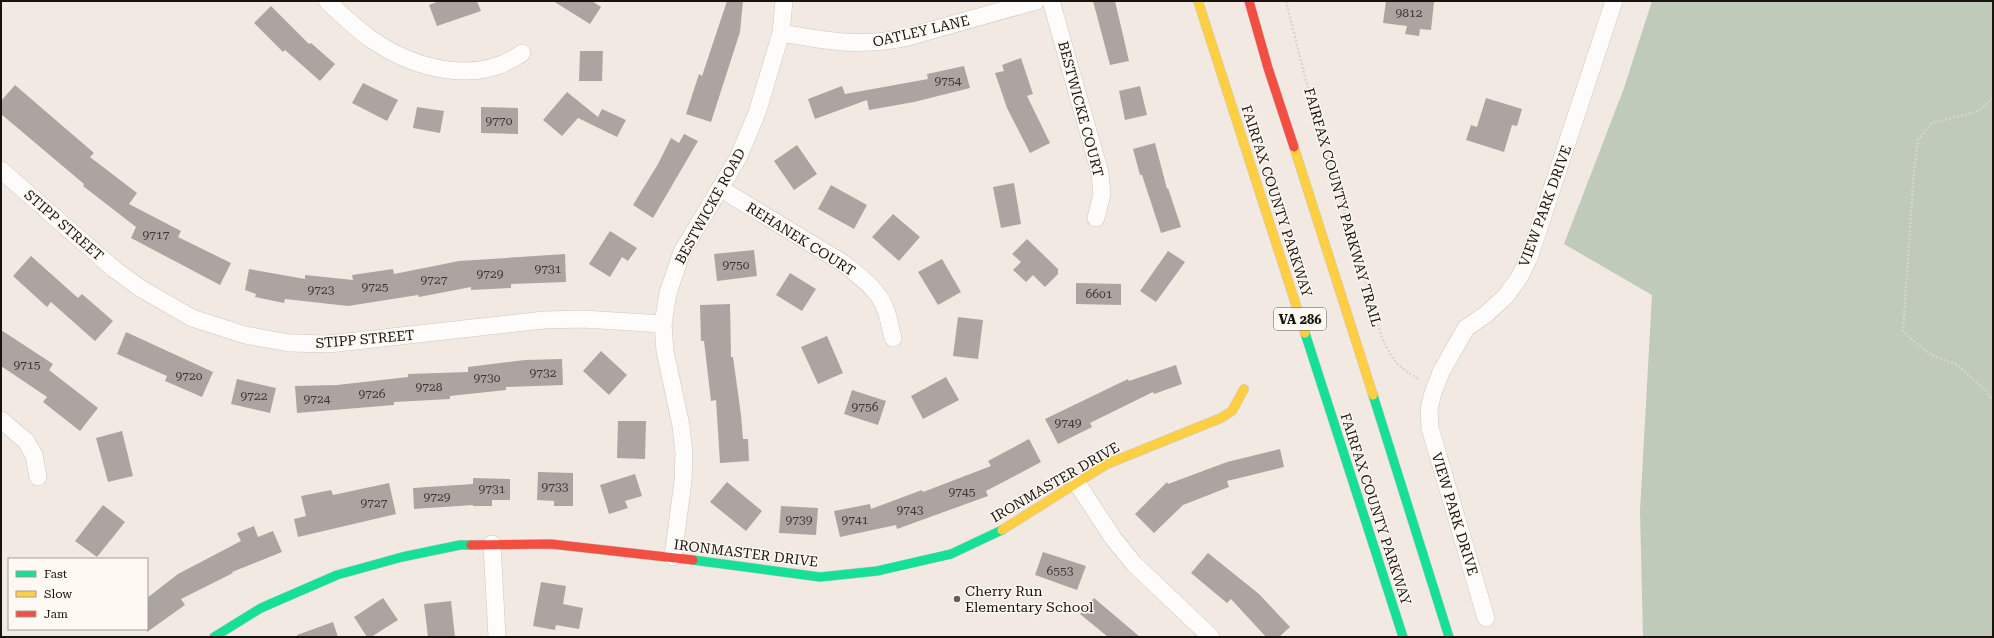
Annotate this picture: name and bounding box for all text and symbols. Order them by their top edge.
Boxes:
house number: 9812 [1396,6,1423,20]
street label: OATLEY LANE [871,12,971,50]
street label: BESTWICKE COURT [1055,39,1107,179]
house number: 9754 [935,74,962,88]
street label: FAIRFAX COUNTY PARKWAY TRAIL [1301,86,1385,328]
street label: FAIRFAX COUNTY PARKWAY [1238,103,1316,299]
house number: 9770 [486,114,513,128]
street label: VIEW PARK DRIVE [1516,143,1574,269]
street label: BESTWICKE ROAD [672,145,749,267]
street label: STIPP STREET [21,186,107,264]
street label: REHANEK COURT [744,199,858,279]
house number: 9717 [143,228,170,242]
house number: 9750 [723,258,750,272]
house number: 9731 [535,262,562,276]
house number: 9729 [477,267,504,281]
house number: 9727 [421,273,448,287]
house number: 9725 [362,280,389,294]
house number: 9723 [308,283,335,297]
house number: 6601 [1086,287,1113,301]
road number: VA 286 [1274,308,1326,330]
street label: STIPP STREET [315,327,415,351]
house number: 9715 [14,358,41,372]
house number: 9732 [530,366,557,380]
house number: 9720 [176,369,203,383]
house number: 9730 [474,371,501,385]
house number: 9728 [416,380,443,394]
house number: 9726 [359,387,386,401]
house number: 9722 [241,389,268,403]
house number: 9724 [304,392,331,406]
house number: 9756 [852,400,879,414]
street label: FAIRFAX COUNTY PARKWAY [1337,411,1415,607]
house number: 9749 [1055,416,1082,430]
street label: IRONMASTER DRIVE [988,439,1122,525]
street label: VIEW PARK DRIVE [1429,451,1481,578]
house number: 9733 [542,480,569,494]
house number: 9731 [479,482,506,496]
house number: 9745 [949,485,976,499]
house number: 9729 [424,490,451,504]
house number: 9727 [361,496,388,510]
house number: 9743 [897,503,924,517]
house number: 9739 [786,513,813,527]
house number: 9741 [842,513,869,527]
street label: IRONMASTER DRIVE [673,536,819,570]
legend [8,558,148,630]
house number: 6553 [1047,564,1074,578]
text: Fast [44,567,68,581]
place label: Cherry Run Elementary School [965,583,1094,615]
text: Slow [44,587,72,601]
marker: Cherry Run Elementary School [952,594,962,604]
text: Jam [44,607,68,621]

